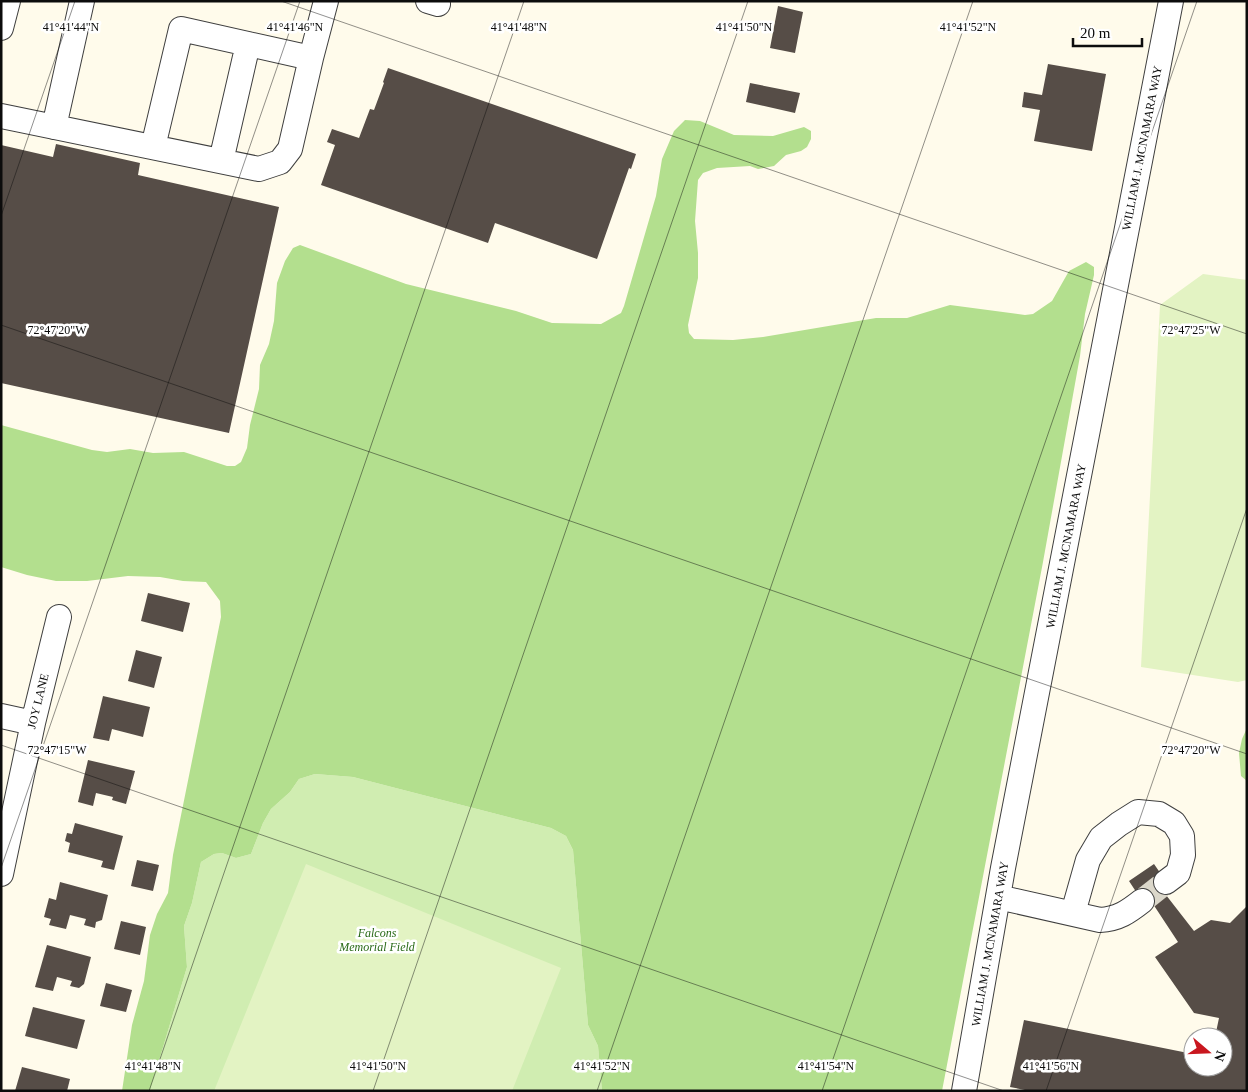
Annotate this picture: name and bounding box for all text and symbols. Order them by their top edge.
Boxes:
scale bar [1073,15,1142,47]
text: 41°41'44"N [43,20,100,34]
text: 41°41'46"N [267,20,324,34]
text: 41°41'48"N [491,20,548,34]
text: 41°41'50"N [716,20,773,34]
text: 41°41'52"N [940,20,997,34]
text: 20 m [1080,25,1111,41]
street label: WILLIAM J. MCNAMARA WAY [1119,64,1165,231]
text: 72°47'20"W [27,323,87,337]
text: 72°47'25"W [1161,323,1221,337]
street label: WILLIAM J. MCNAMARA WAY [1043,462,1089,629]
street label: JOY LANE [24,672,52,730]
text: 72°47'15"W [27,743,87,757]
text: 72°47'20"W [1161,743,1221,757]
street label: WILLIAM J. MCNAMARA WAY [969,860,1011,1028]
park label: Falcons Memorial Field [338,926,416,954]
north arrow [1183,1027,1233,1077]
text: N [1211,1049,1229,1063]
text: 41°41'48"N [125,1059,182,1073]
text: 41°41'50"N [350,1059,407,1073]
text: 41°41'52"N [574,1059,631,1073]
text: 41°41'54"N [798,1059,855,1073]
text: 41°41'56"N [1023,1059,1080,1073]

